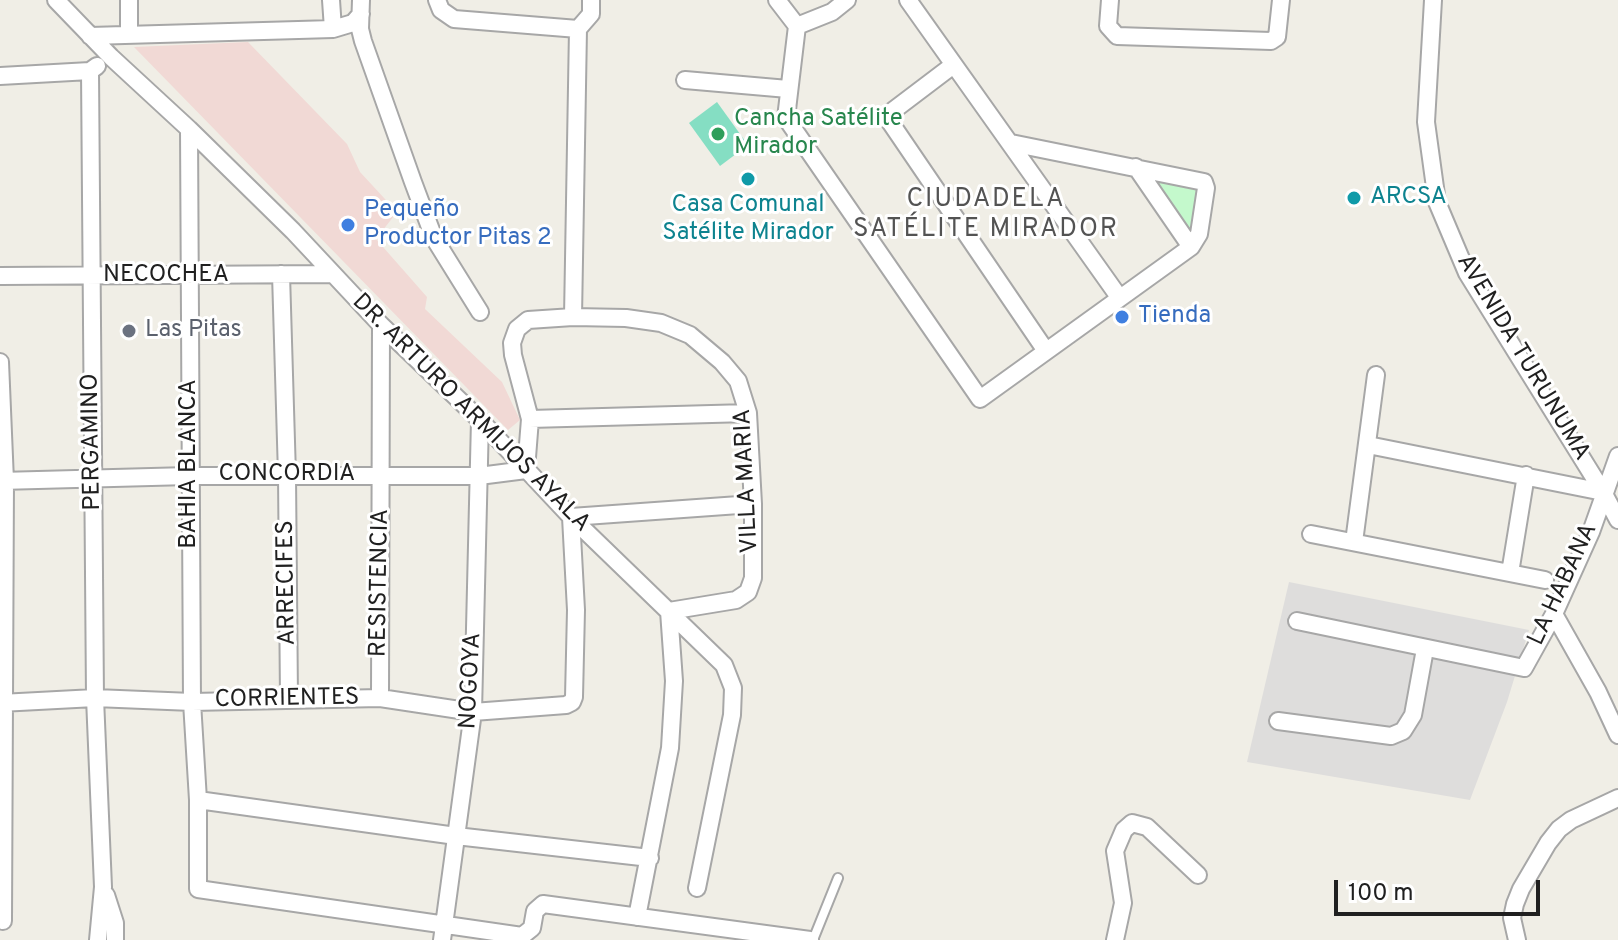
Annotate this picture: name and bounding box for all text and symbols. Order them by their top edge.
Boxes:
place label: Cancha Satélite Mirador [734,106,903,162]
marker: Cancha Satélite Mirador [709,125,727,143]
marker: Casa Comunal Satélite Mirador [739,170,757,188]
place label: ARCSA [1370,184,1447,212]
district label: CIUDADELA SATÉLITE MIRADOR [853,185,1119,246]
marker: ARCSA [1345,189,1363,207]
place label: Casa Comunal Satélite Mirador [662,192,834,248]
place label: Pequeño Productor Pitas 2 [364,197,552,253]
marker: Pequeño Productor Pitas 2 [339,216,357,234]
street label: AVENIDA TURUNUMA [1449,250,1595,466]
street label: NECOCHEA [103,262,229,290]
street label: DR. ARTURO ARMIJOS AYALA [345,289,595,539]
place label: Tienda [1138,303,1211,331]
marker: Tienda [1113,308,1131,326]
place label: Las Pitas [145,317,242,345]
marker: Las Pitas [120,322,138,340]
street label: PERGAMINO [77,373,109,511]
street label: BAHIA BLANCA [176,379,204,549]
street label: VILLA MARIA [730,408,766,554]
street label: CONCORDIA [219,461,355,489]
street label: RESISTENCIA [365,509,397,657]
street label: LA HABANA [1523,519,1605,651]
street label: ARRECIFES [273,520,303,646]
street label: NOGOYA [455,632,489,730]
street label: CORRIENTES [214,684,360,716]
scale bar [1338,864,1544,914]
text: 100 m [1348,879,1414,909]

